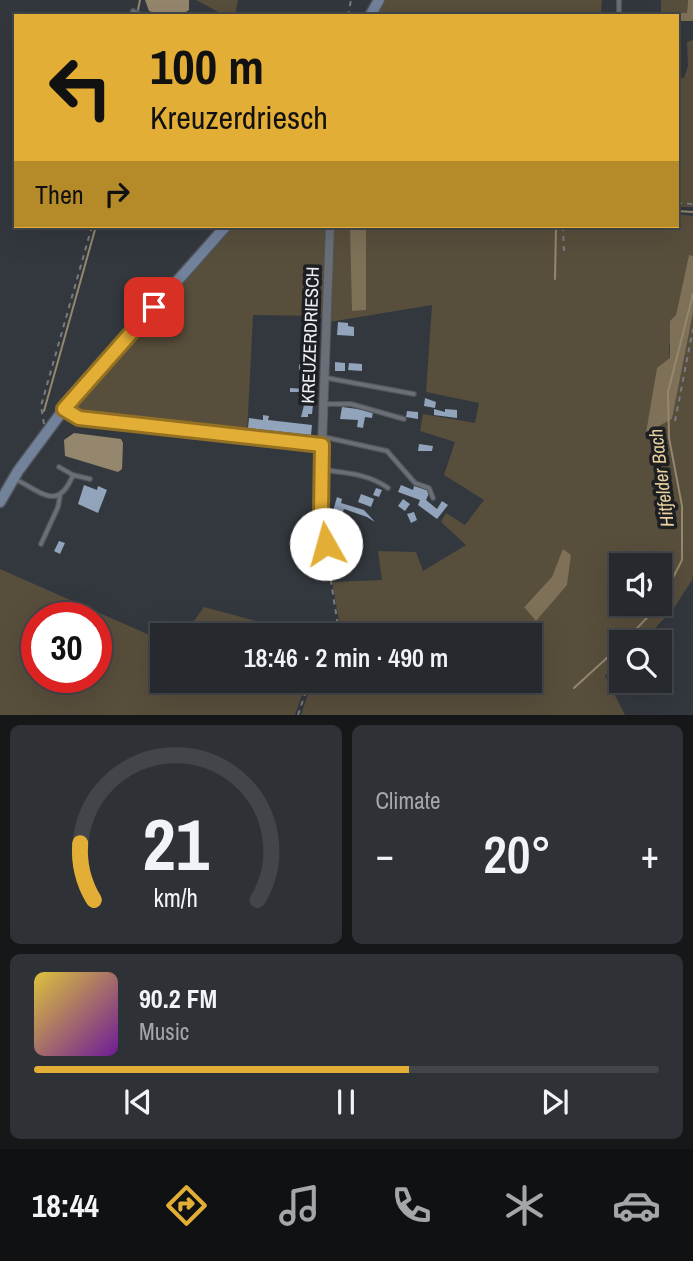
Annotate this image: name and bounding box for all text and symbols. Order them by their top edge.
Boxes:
text: 100 m [150,33,264,99]
icon: left [35,42,126,133]
text: Kreuzerdriesch [150,96,328,139]
icon: right [98,175,136,213]
text: Then [35,177,84,212]
street label: KREUZERDRIESCH [295,266,325,404]
pin [124,277,184,337]
icon: arrive [135,288,173,326]
water label: Hitfelder Bach [642,427,680,529]
position arrow [289,507,363,581]
map controls [609,553,672,693]
button: sound [609,553,672,616]
speed limit sign: 30 [21,602,112,693]
button: search [609,630,672,693]
text: 18:46 · 2 min · 490 m [244,640,448,675]
text: Climate [376,785,440,816]
text: 21 [143,796,210,894]
text: 20° [483,819,551,889]
text: − [376,829,394,880]
text: + [641,829,659,880]
text: km/h [154,881,198,915]
text: 90.2 FM [139,981,217,1016]
text: Music [139,1016,189,1047]
icon: previous [119,1083,157,1121]
icon: pause [327,1083,365,1121]
icon: next [536,1083,574,1121]
icon: directions [162,1181,211,1230]
icon: music [275,1181,324,1230]
icon: phone [387,1181,436,1230]
icon: climate [500,1181,549,1230]
icon: car [612,1181,661,1230]
text: 18:44 [32,1184,99,1227]

